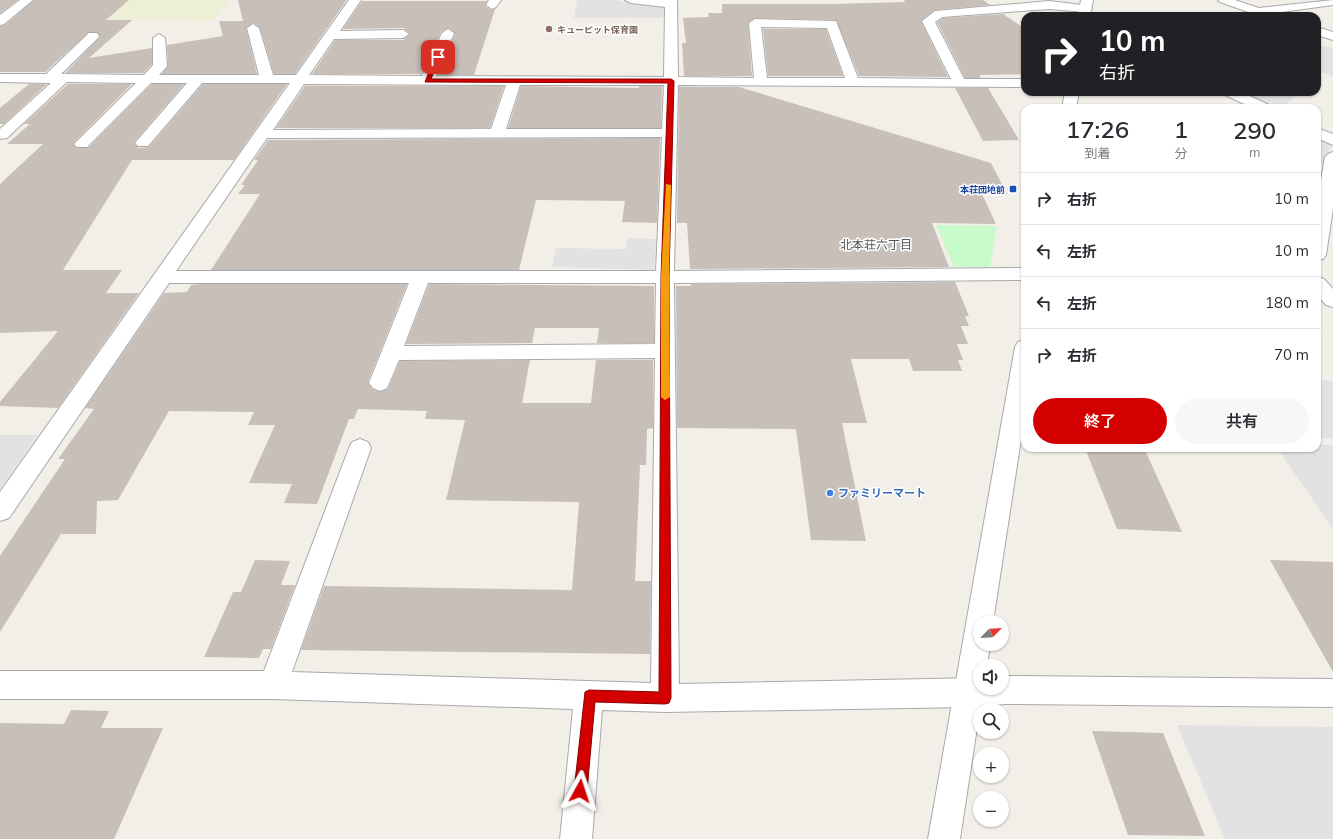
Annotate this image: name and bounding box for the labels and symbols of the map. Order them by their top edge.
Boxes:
marker: キューピット保育園 [544,24,554,34]
place label: キューピット保育園 [557,24,638,35]
pin [421,40,455,74]
place label: 本荘団地前 [960,184,1005,195]
marker: 本荘団地前 [1008,184,1018,194]
district label: 北本荘六丁目 [840,237,912,252]
place label: ファミリーマート [838,486,926,500]
marker: ファミリーマート [825,488,835,498]
north arrow [973,615,1009,651]
position arrow [559,770,601,812]

